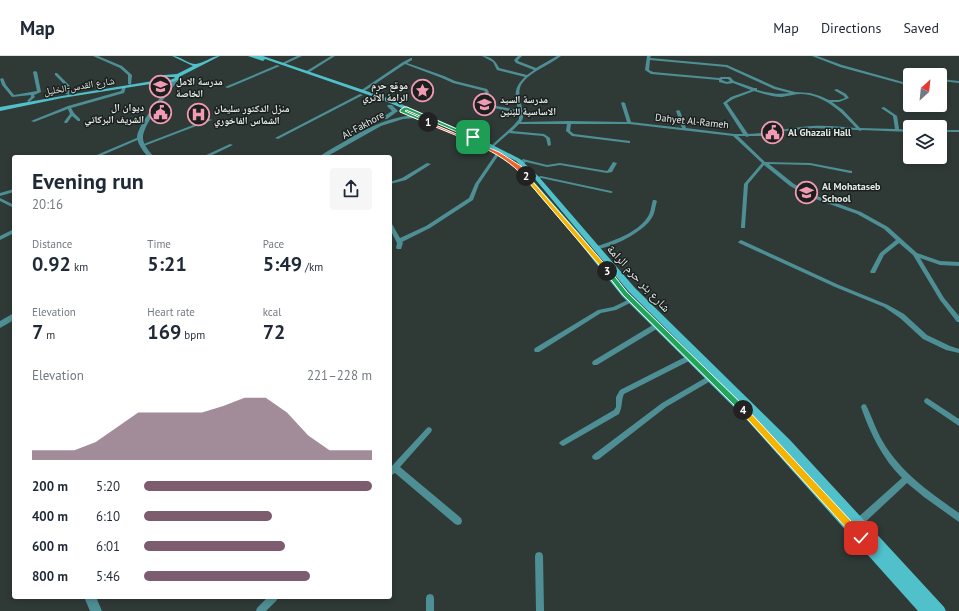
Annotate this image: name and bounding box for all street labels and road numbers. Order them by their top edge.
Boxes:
street label: شارع القدس-الخليل [43,74,116,98]
street label: Al-Fakhore [339,108,387,142]
street label: Dahyet Al-Rameh [654,111,730,131]
street label: شارع بئر حرم الرامة [603,241,674,315]

